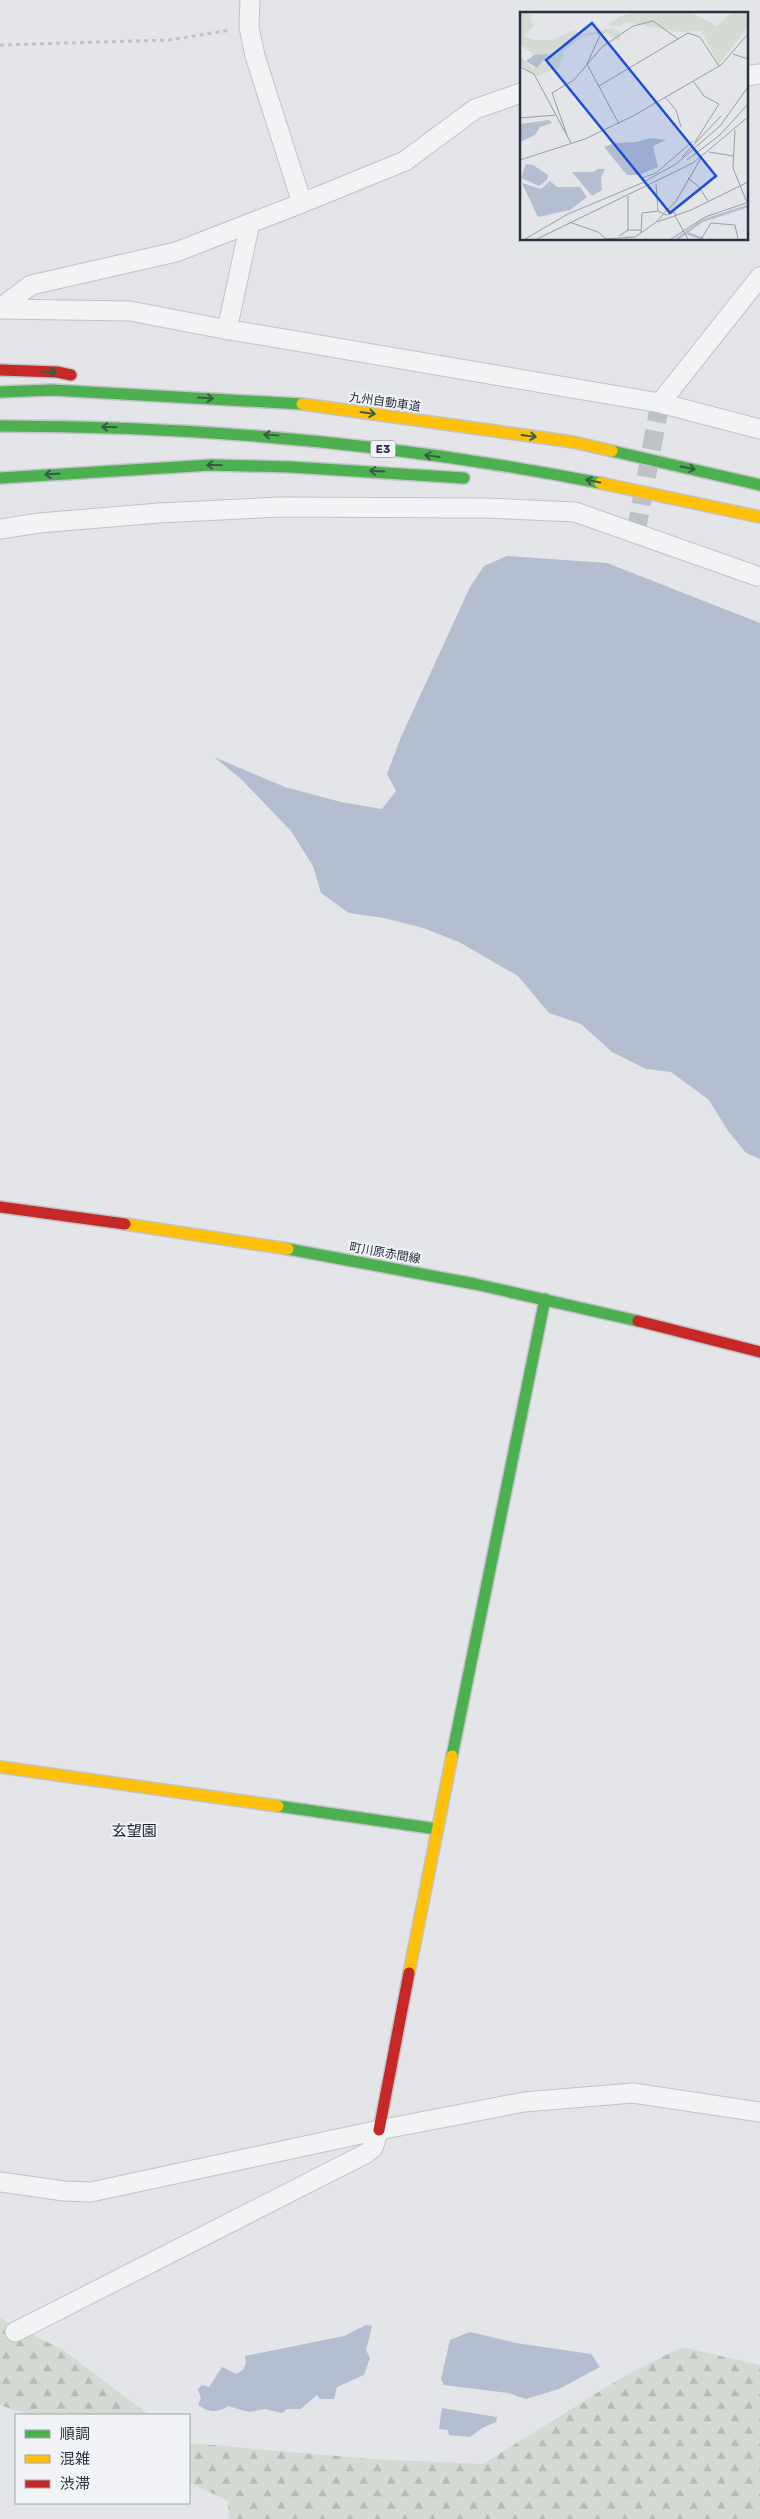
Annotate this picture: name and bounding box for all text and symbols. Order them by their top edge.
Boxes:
inset map [520,12,748,240]
one-way arrow [40,367,56,377]
street label: 九州自動車道 [348,390,422,414]
one-way arrow [198,393,214,403]
one-way arrow [360,408,376,418]
one-way arrow [101,422,117,431]
one-way arrow [263,431,279,440]
one-way arrow [521,431,537,441]
road number: E3 [370,440,396,458]
one-way arrow [425,450,441,460]
one-way arrow [207,460,223,470]
one-way arrow [680,463,696,473]
one-way arrow [369,467,385,476]
one-way arrow [44,470,60,479]
one-way arrow [585,476,601,485]
street label: 町川原赤間線 [348,1240,422,1266]
district label: 玄望園 [111,1822,157,1840]
legend [15,2414,190,2504]
text: 順調 [60,2425,90,2443]
text: 混雑 [60,2450,90,2468]
text: 渋滞 [60,2475,90,2493]

